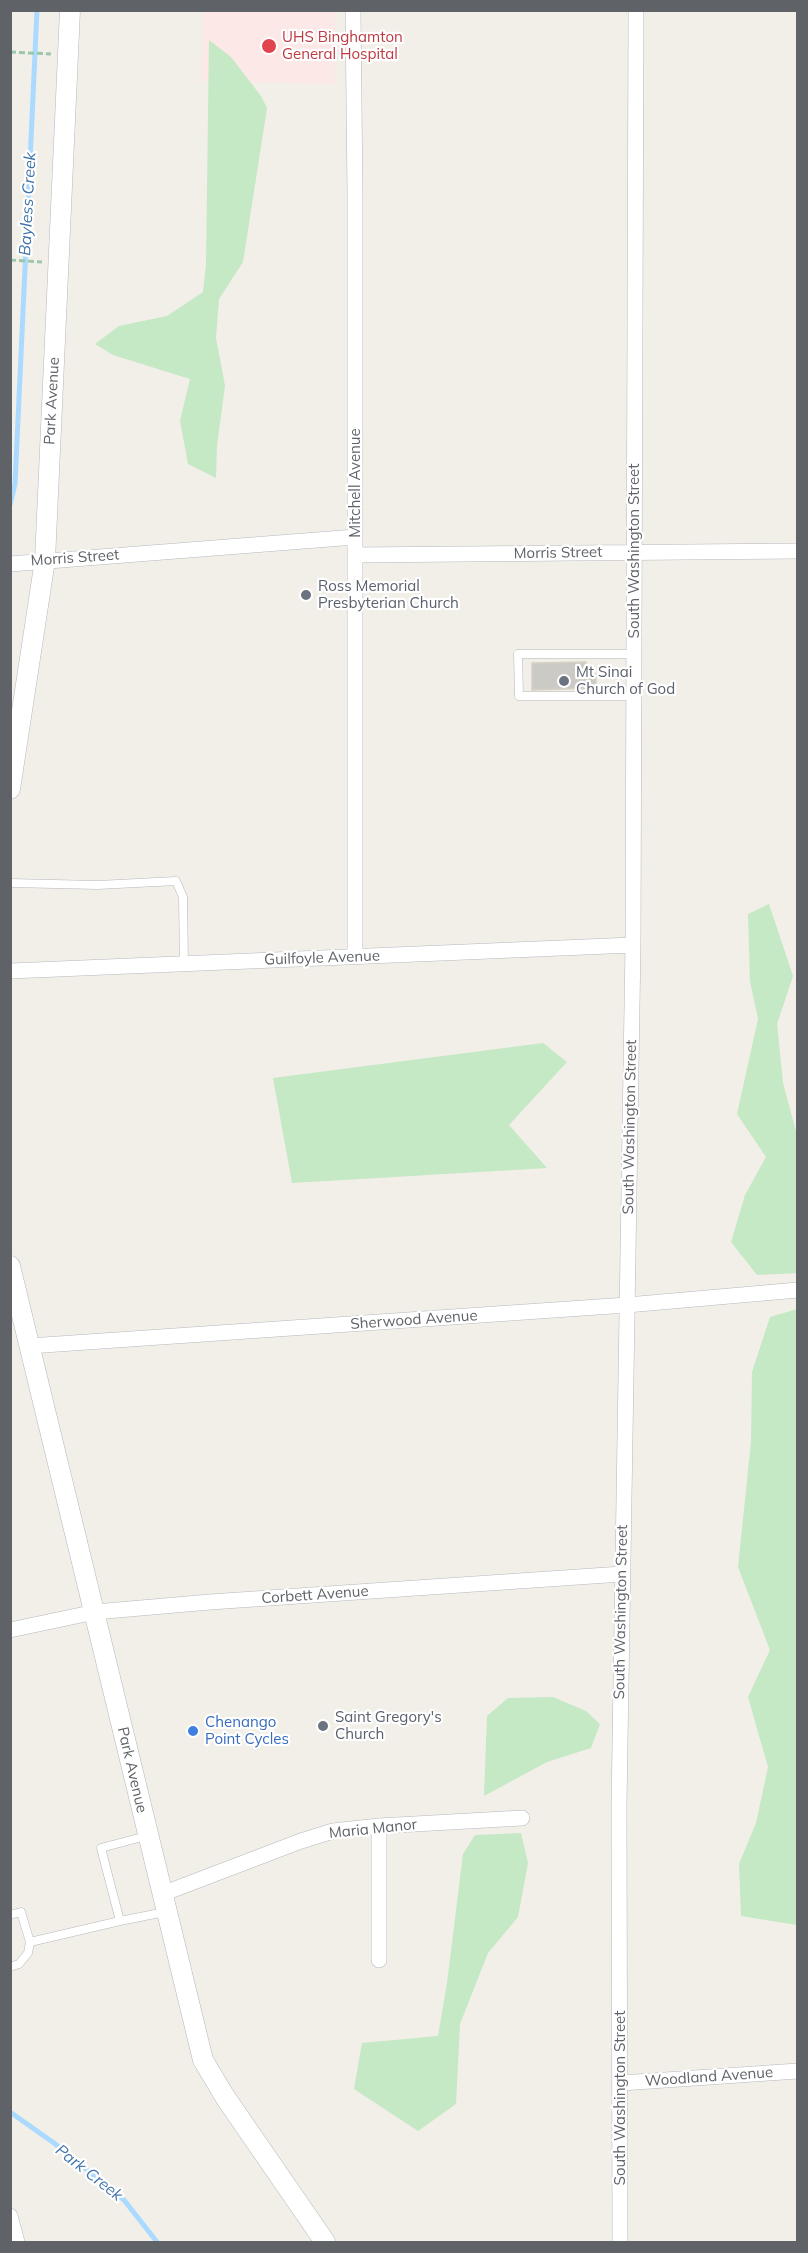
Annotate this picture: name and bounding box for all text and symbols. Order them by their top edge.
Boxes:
place label: UHS Binghamton General Hospital [282,28,403,63]
marker: UHS Binghamton General Hospital [260,37,278,55]
water label: Bayless Creek [16,152,40,256]
street label: Park Avenue [41,357,63,445]
street label: Mitchell Avenue [346,428,364,538]
street label: South Washington Street [625,464,643,638]
street label: Morris Street [513,543,603,563]
street label: Morris Street [30,546,120,570]
place label: Ross Memorial Presbyterian Church [318,577,459,612]
marker: Ross Memorial Presbyterian Church [299,588,313,602]
place label: Mt Sinai Church of God [576,663,675,698]
marker: Mt Sinai Church of God [557,674,571,688]
street label: Guilfoyle Avenue [264,947,380,969]
street label: South Washington Street [619,1039,641,1215]
street label: Sherwood Avenue [350,1307,478,1333]
street label: South Washington Street [610,1524,632,1700]
street label: Corbett Avenue [261,1582,369,1608]
place label: Saint Gregory's Church [335,1708,442,1743]
place label: Chenango Point Cycles [205,1713,289,1748]
marker: Saint Gregory's Church [316,1719,330,1733]
marker: Chenango Point Cycles [186,1724,200,1738]
street label: Park Avenue [113,1725,151,1815]
street label: Maria Manor [328,1815,418,1843]
street label: South Washington Street [611,2011,629,2185]
street label: Woodland Avenue [644,2064,774,2090]
water label: Park Creek [52,2141,126,2205]

